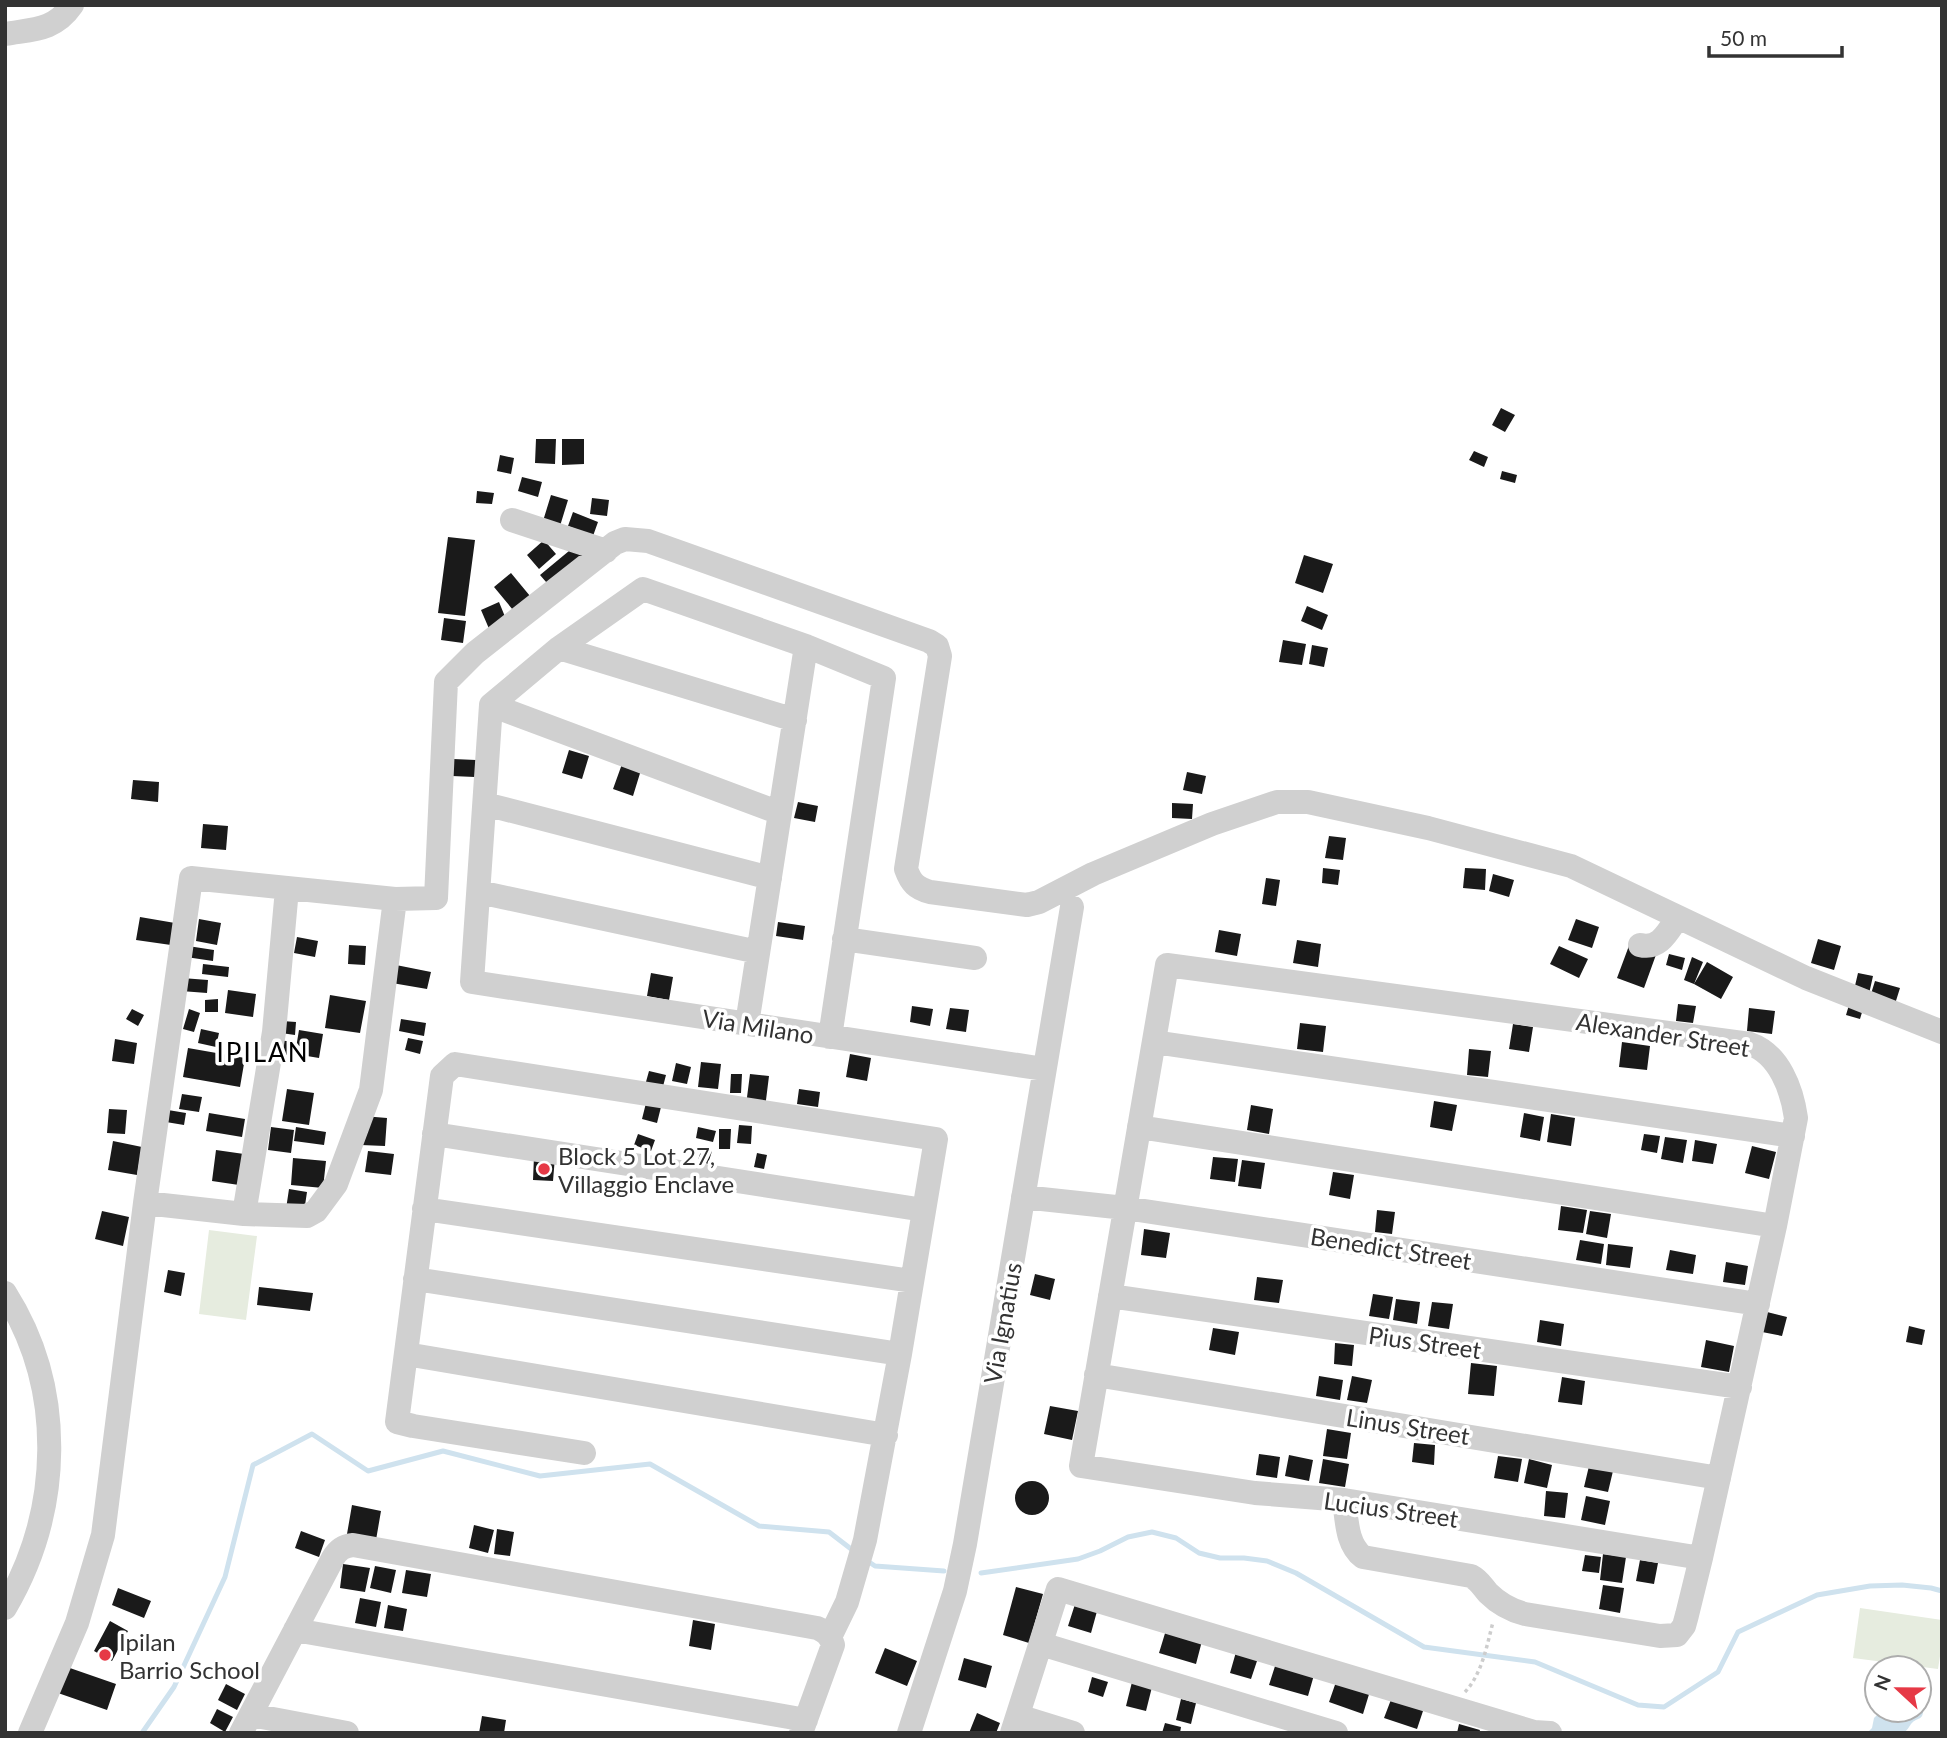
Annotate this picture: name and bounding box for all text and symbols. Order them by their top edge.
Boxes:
scale bar [1709,14,1842,58]
text: 50 m [1720,25,1767,50]
street label: Via Milano [700,1003,816,1049]
street label: Alexander Street [1574,1006,1752,1062]
district label: IPILAN [217,1036,309,1068]
place label: Block 5 Lot 27, Villaggio Enclave [558,1141,734,1198]
marker: Block 5 Lot 27, Villaggio Enclave [536,1161,552,1177]
street label: Benedict Street [1308,1221,1474,1275]
street label: Via Ignatius [977,1260,1027,1386]
street label: Pius Street [1367,1320,1483,1364]
street label: Linus Street [1344,1402,1472,1450]
street label: Lucius Street [1322,1485,1460,1533]
place label: Ipilan Barrio School [119,1627,260,1684]
marker: Ipilan Barrio School [97,1647,113,1663]
north arrow [1863,1654,1933,1724]
text: N [1868,1671,1895,1694]

